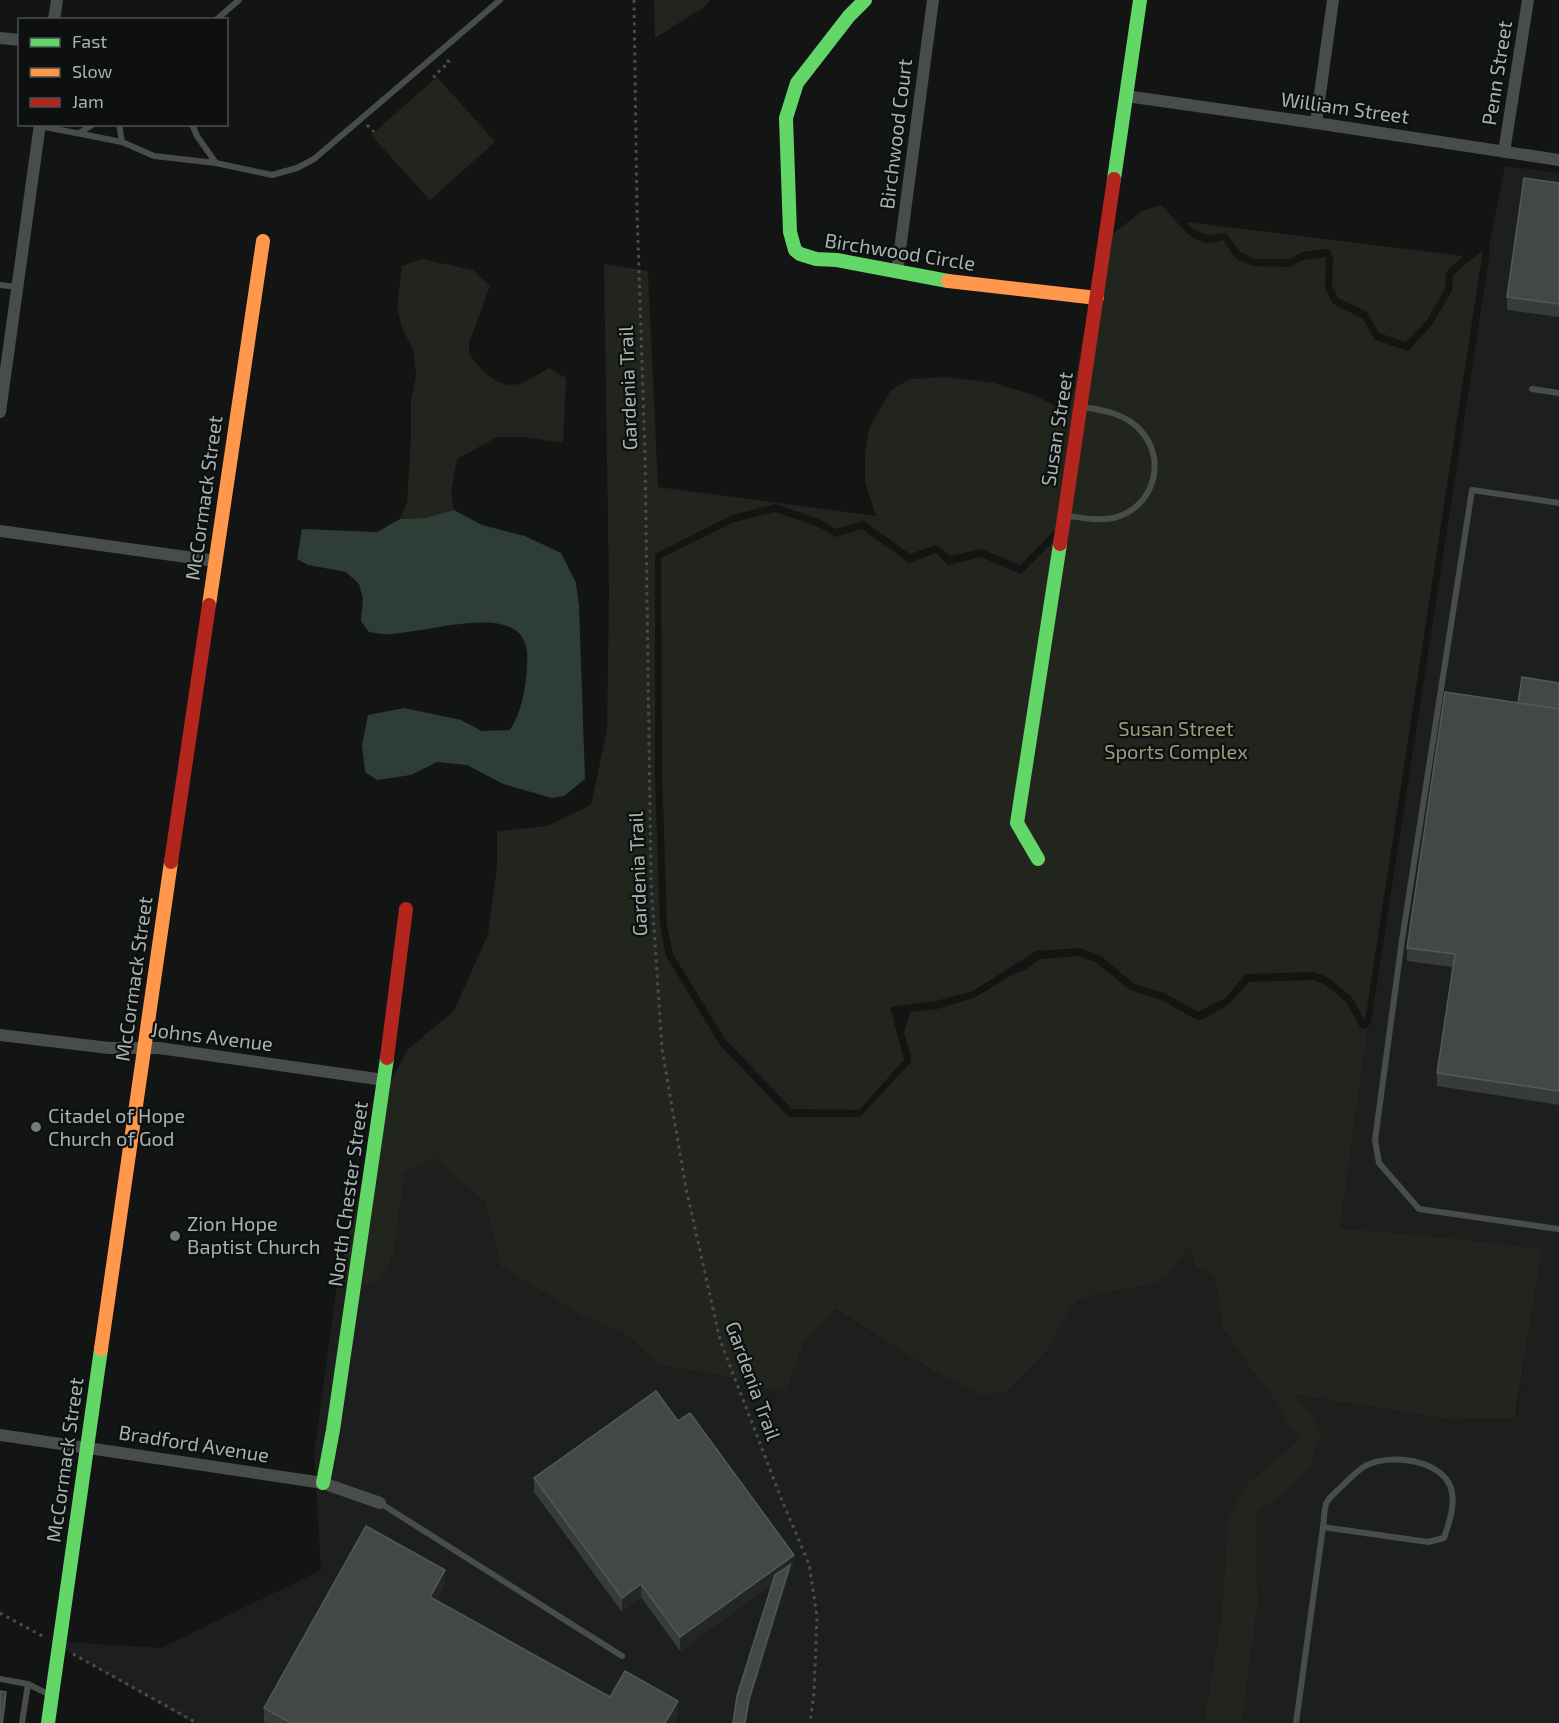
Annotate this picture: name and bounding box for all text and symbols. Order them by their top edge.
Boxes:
legend [18,18,228,126]
street label: Penn Street [1476,18,1516,127]
text: Fast [72,30,107,52]
street label: Birchwood Court [874,57,916,210]
text: Slow [72,60,113,82]
street label: William Street [1279,86,1411,128]
text: Jam [72,90,104,112]
street label: Birchwood Circle [823,227,977,275]
street label: Gardenia Trail [613,325,641,451]
street label: Susan Street [1035,370,1077,488]
street label: McCormack Street [180,413,227,582]
park label: Susan Street Sports Complex [1104,716,1248,763]
street label: Gardenia Trail [623,811,651,937]
street label: McCormack Street [110,894,157,1063]
street label: Johns Avenue [150,1017,274,1055]
street label: North Chester Street [322,1099,372,1288]
place label: Citadel of Hope Church of God [48,1103,185,1150]
marker: Citadel of Hope Church of God [29,1120,43,1134]
place label: Zion Hope Baptist Church [187,1211,320,1258]
marker: Zion Hope Baptist Church [168,1229,182,1243]
street label: Gardenia Trail [721,1318,787,1443]
street label: McCormack Street [41,1375,88,1544]
street label: Bradford Avenue [117,1419,271,1467]

